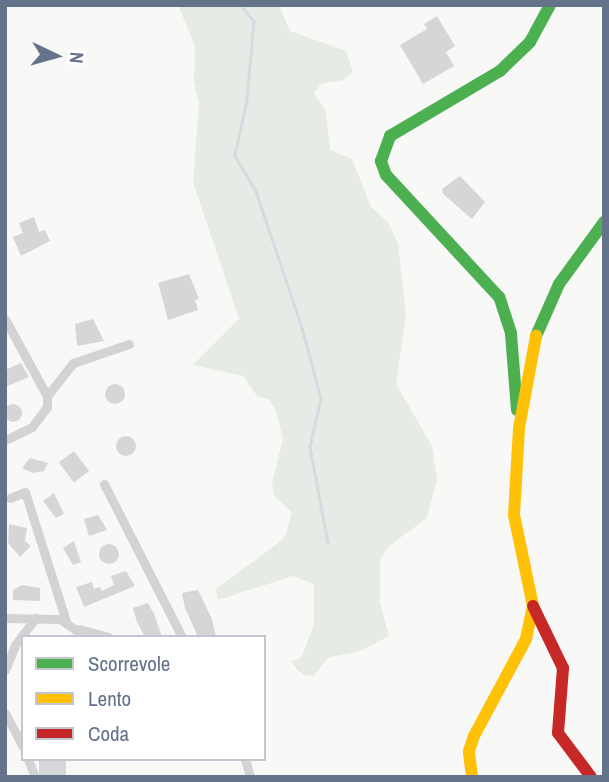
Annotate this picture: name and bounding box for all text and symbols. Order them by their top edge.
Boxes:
north arrow [21,21,91,91]
text: N [63,51,90,65]
legend [21,635,266,761]
text: Scorrevole [88,649,170,678]
text: Lento [88,684,131,713]
text: Coda [88,719,129,748]

